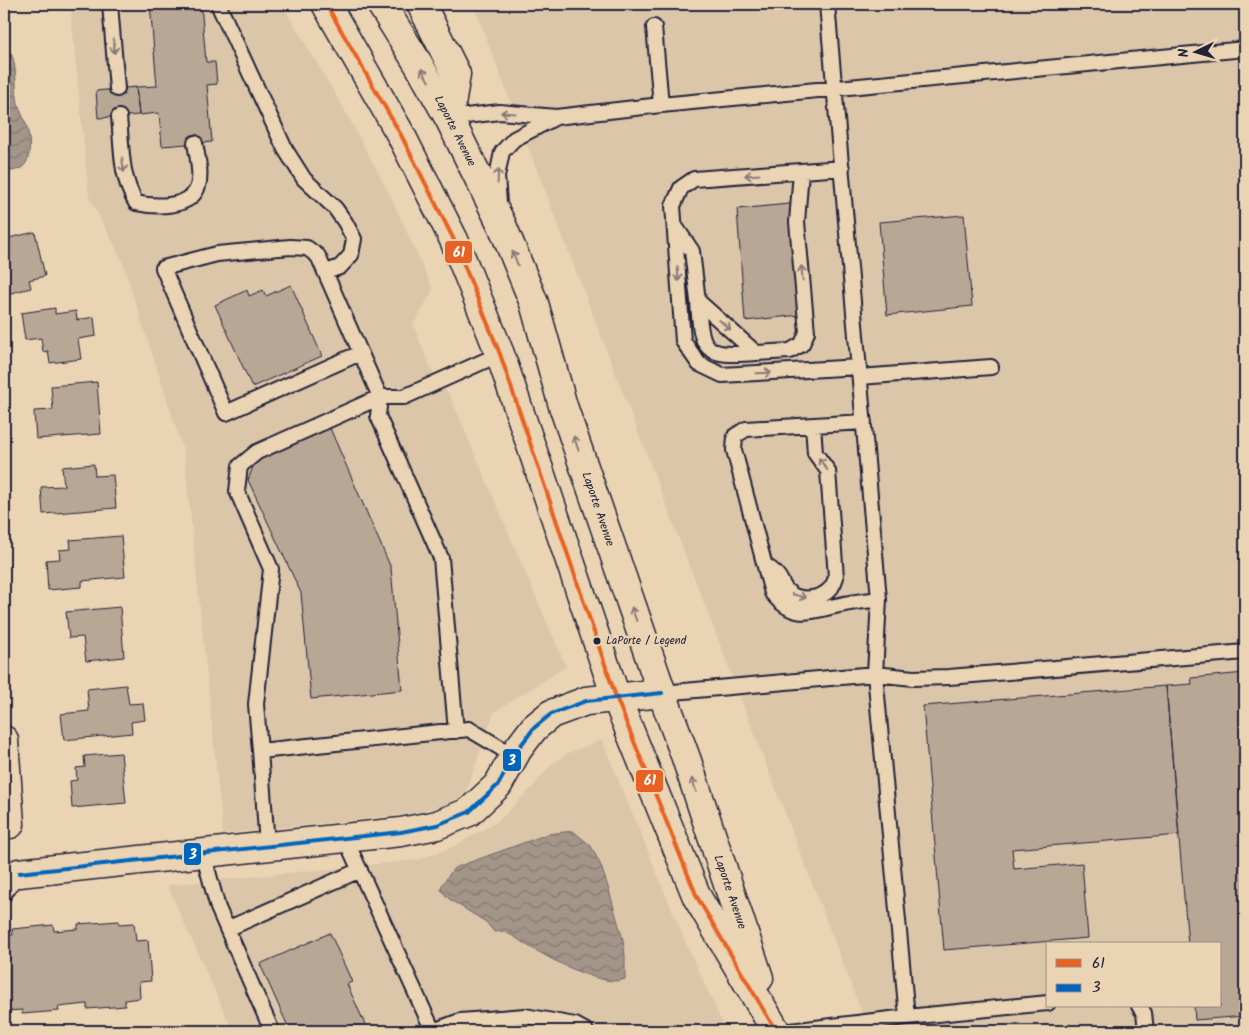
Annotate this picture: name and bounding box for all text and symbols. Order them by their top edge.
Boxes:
north arrow [1172,28,1222,78]
one-way arrow [109,38,118,54]
text: N [1173,48,1195,58]
one-way arrow [420,69,430,83]
street label: Laporte Avenue [429,92,481,170]
one-way arrow [500,108,516,118]
one-way arrow [118,157,128,173]
one-way arrow [493,169,503,185]
one-way arrow [745,170,761,180]
line badge: 61 [444,240,473,264]
text: 61 [453,242,466,264]
one-way arrow [510,251,520,266]
one-way arrow [797,265,807,281]
one-way arrow [673,266,682,282]
one-way arrow [718,319,731,331]
one-way arrow [756,368,772,377]
one-way arrow [571,436,580,452]
one-way arrow [818,457,828,471]
street label: Laporte Avenue [576,469,620,549]
one-way arrow [791,592,807,601]
one-way arrow [629,606,639,622]
place label: LaPorte / Legend [606,632,687,650]
marker: LaPorte / Legend [592,636,602,646]
line badge: 3 [502,748,522,772]
text: 3 [507,750,516,772]
line badge: 61 [635,769,664,793]
text: 61 [644,770,657,792]
one-way arrow [689,777,699,793]
line badge: 3 [183,842,202,866]
text: 3 [188,844,197,866]
street label: Laporte Avenue [708,852,752,932]
legend [1046,942,1222,1008]
text: 61 [1092,952,1105,976]
text: 3 [1092,976,1101,1000]

